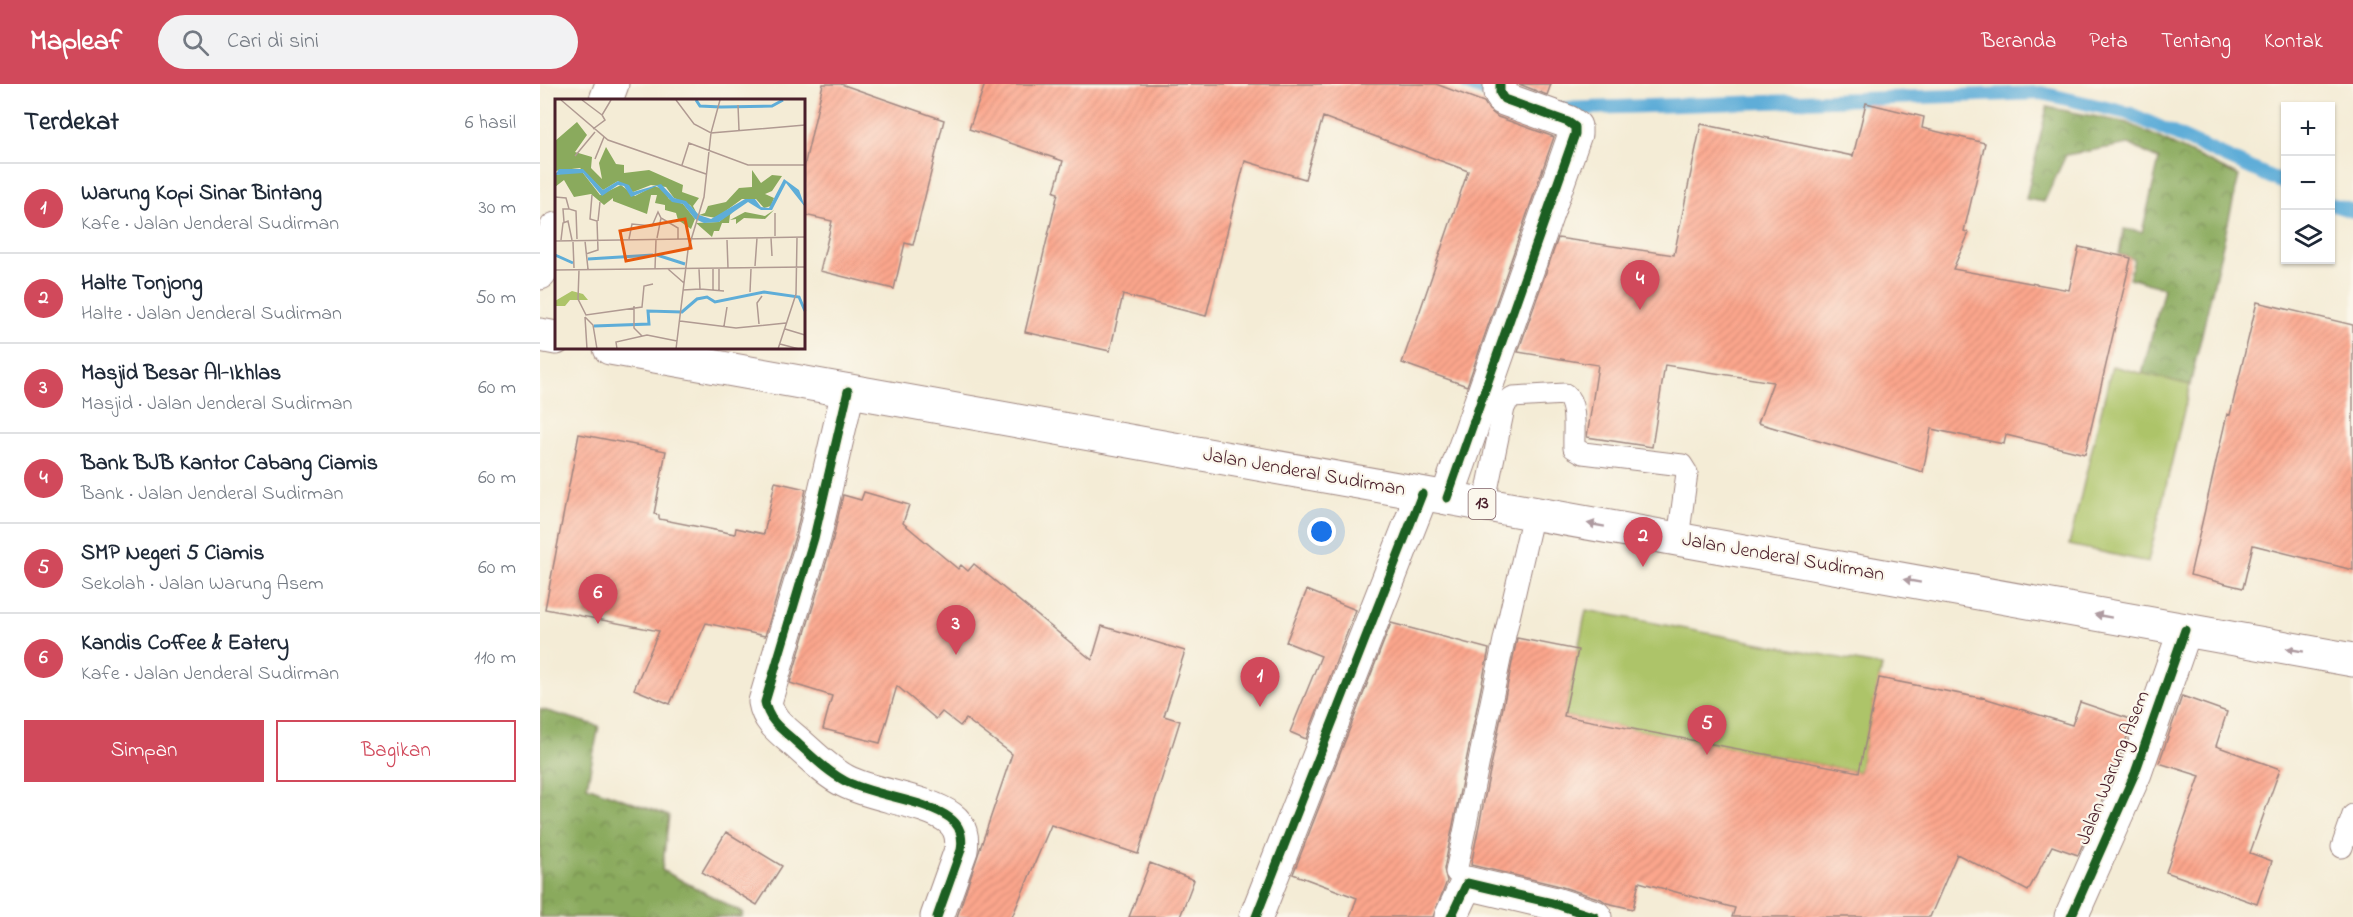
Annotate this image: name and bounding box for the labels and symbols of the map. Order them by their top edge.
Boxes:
inset map [555,99,806,350]
pin: 4 [1620,260,1660,310]
street label: Jalan Jenderal Sudirman [1200,441,1408,505]
road number: 13 [1468,489,1496,519]
your location [1307,517,1336,546]
pin: 2 [1624,518,1662,567]
one-way arrow [1586,520,1605,529]
street label: Jalan Jenderal Sudirman [1679,526,1887,590]
pin: 6 [578,574,618,624]
one-way arrow [1902,576,1921,585]
pin: 3 [936,606,976,655]
one-way arrow [2094,611,2113,620]
one-way arrow [2286,645,2305,654]
pin: 1 [1240,658,1280,707]
street label: Jalan Warung Asem [2070,686,2159,850]
pin: 5 [1688,706,1726,755]

